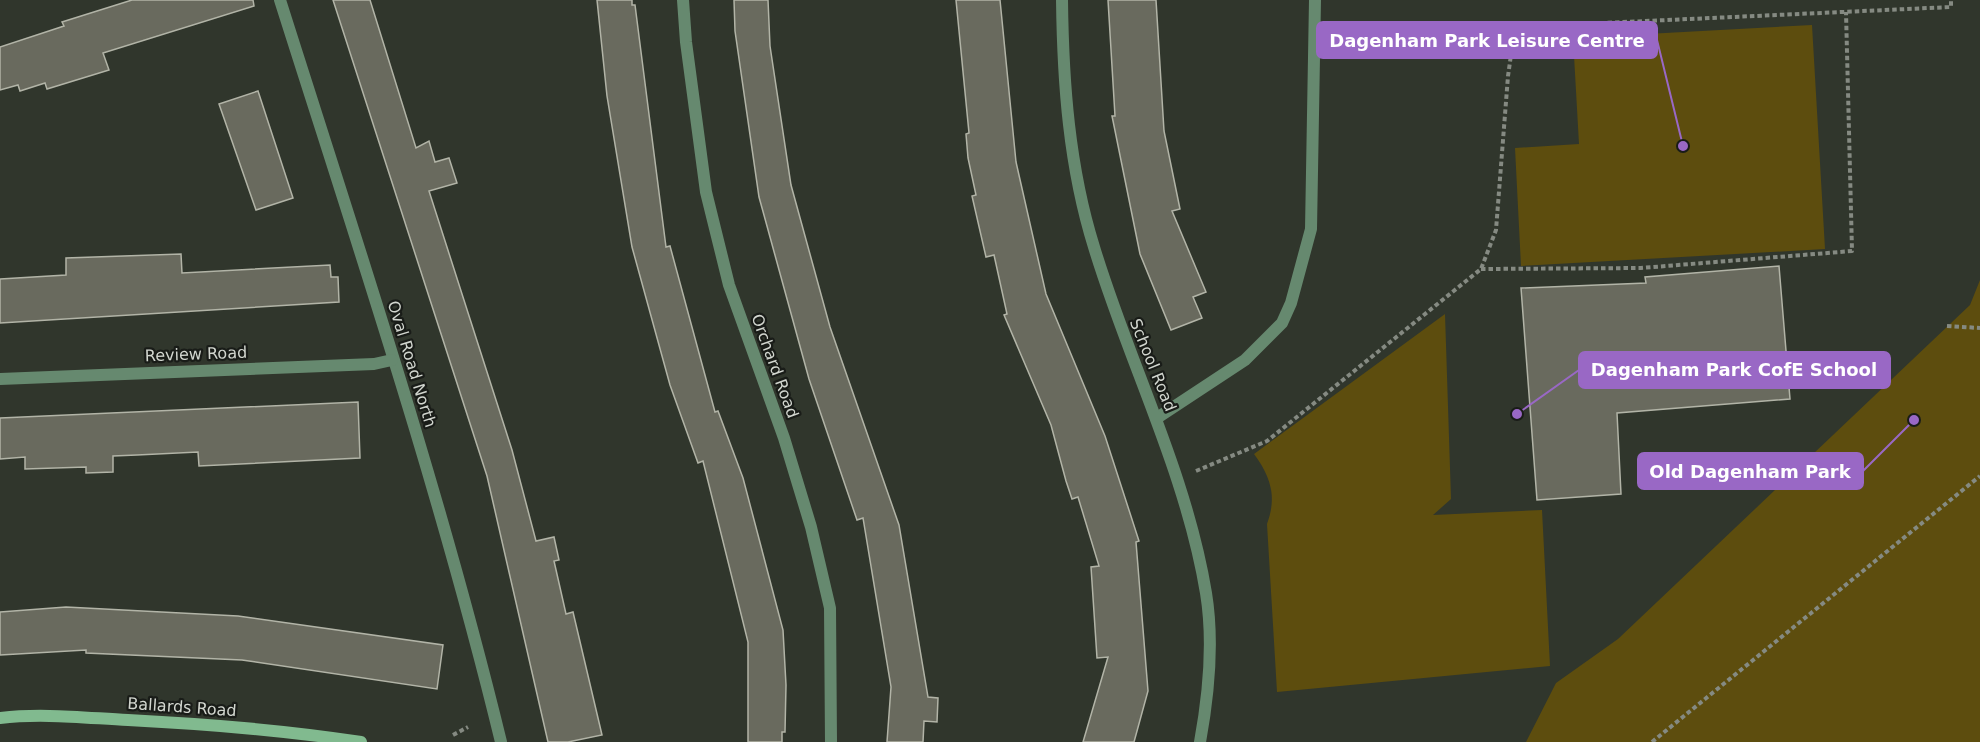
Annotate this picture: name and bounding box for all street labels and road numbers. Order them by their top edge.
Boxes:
street label: Oval Road North [384,298,440,430]
street label: Orchard Road [747,311,803,421]
street label: School Road [1126,316,1180,414]
street label: Review Road [145,343,247,365]
street label: Ballards Road [127,694,237,720]

